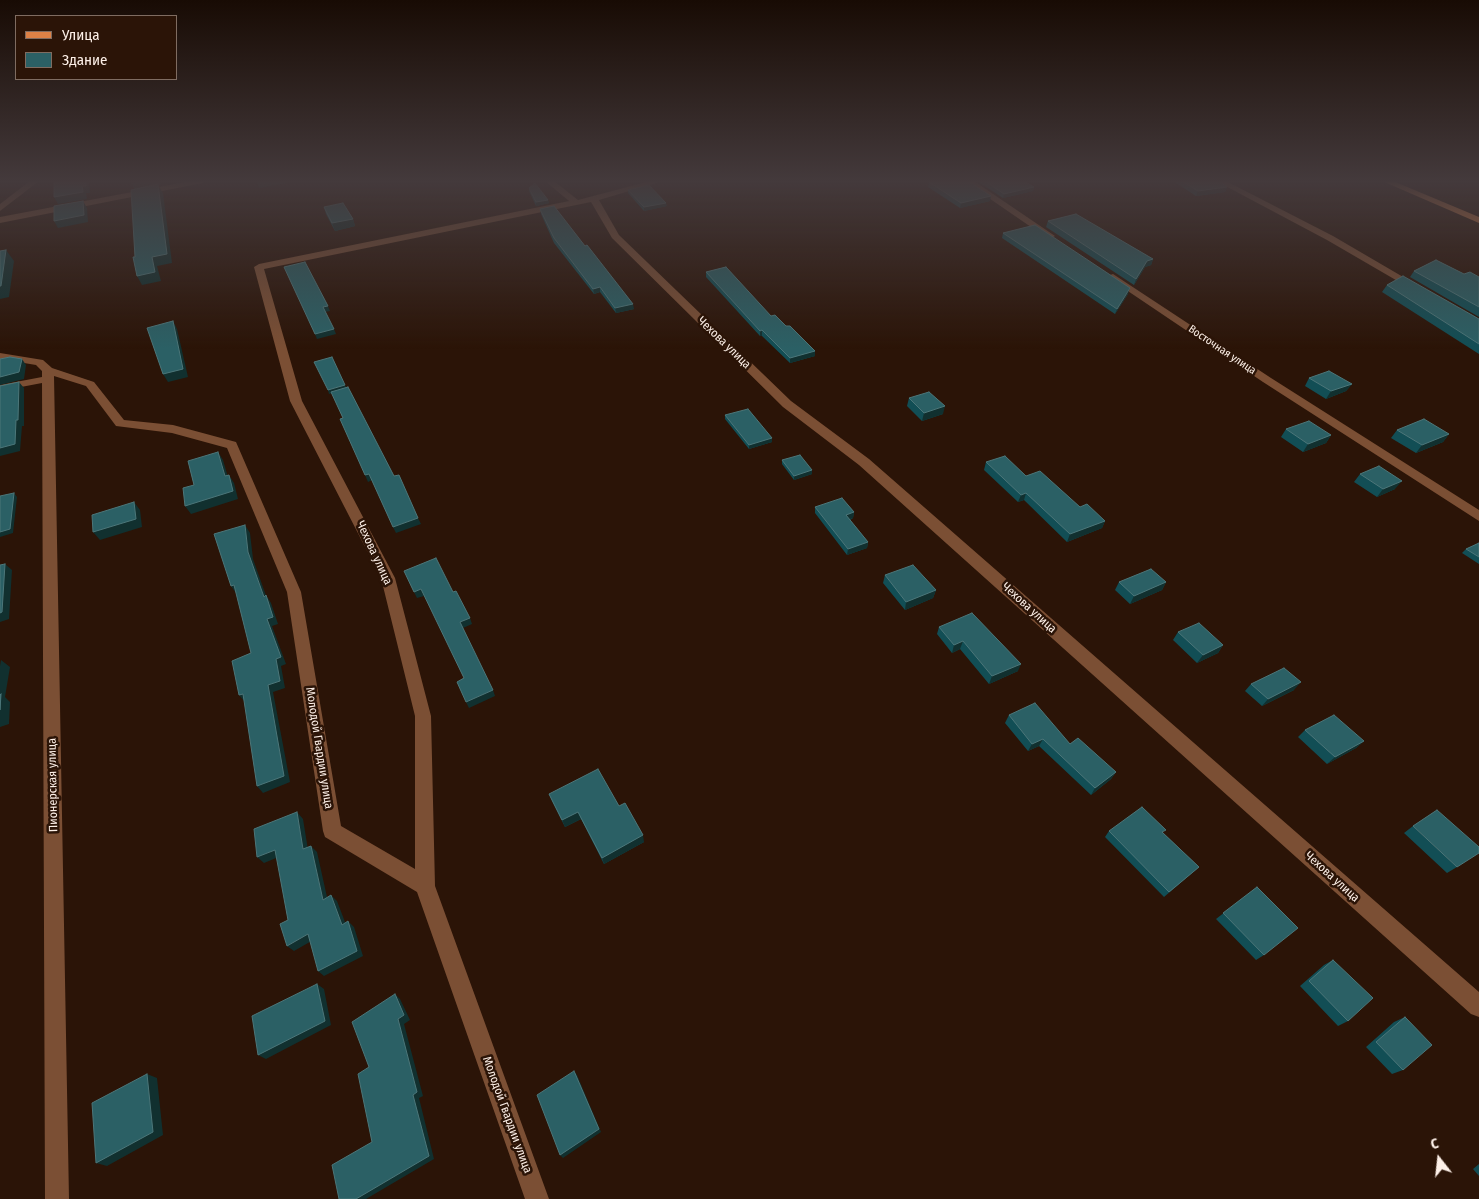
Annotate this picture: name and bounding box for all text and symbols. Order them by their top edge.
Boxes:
legend [15,15,178,80]
text: Улица [62,26,100,44]
text: Здание [62,51,108,69]
street label: Чехова улица [694,314,754,372]
street label: Восточная улица [1186,323,1258,377]
street label: Чехова улица [353,519,395,587]
street label: Чехова улица [999,580,1059,636]
street label: Молодой Гвардии улица [302,686,336,810]
street label: Пионерская улица [45,738,61,832]
street label: Чехова улица [1302,849,1362,905]
street label: Молодой Гвардии улица [479,1055,535,1175]
north arrow [1414,1134,1464,1184]
text: С [1429,1135,1441,1153]

